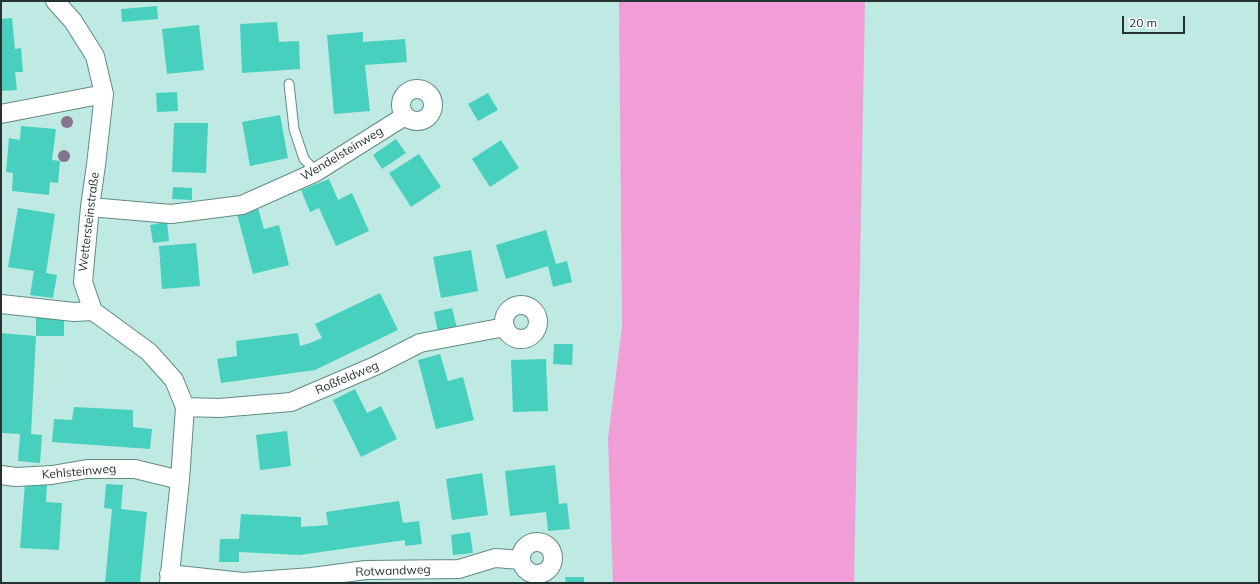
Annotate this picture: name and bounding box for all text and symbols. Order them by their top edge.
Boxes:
scale bar [1124,8,1187,34]
text: 20 m [1129,15,1157,30]
street label: Wendelsteinweg [298,124,386,184]
street label: Wettersteinstraße [76,171,102,273]
street label: Roßfeldweg [313,358,381,398]
street label: Kehlsteinweg [41,462,117,482]
street label: Rotwandweg [355,562,431,580]

